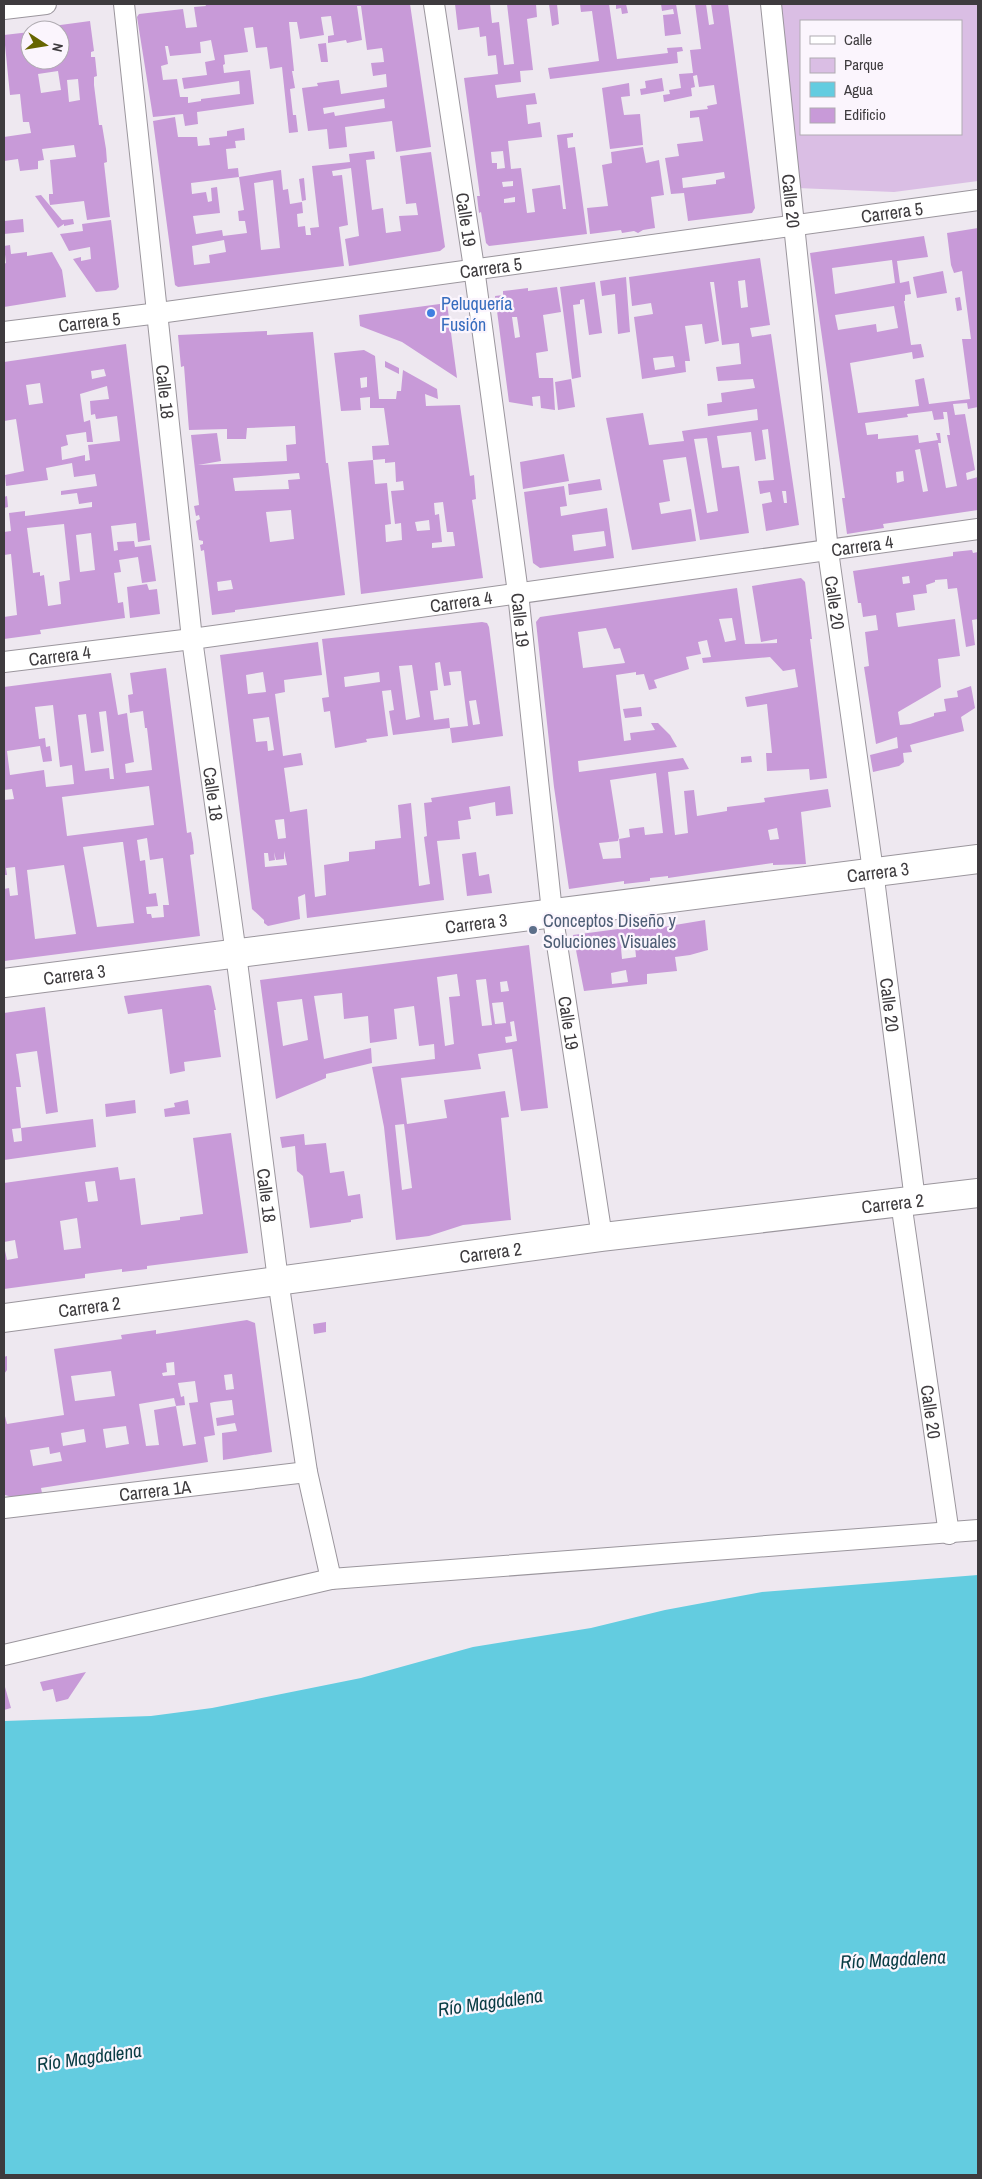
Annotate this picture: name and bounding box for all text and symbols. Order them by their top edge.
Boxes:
north arrow [20,20,70,70]
legend [800,20,962,135]
text: Calle [844,29,872,50]
text: N [48,42,67,54]
text: Parque [844,54,884,75]
text: Agua [843,79,873,100]
text: Edificio [844,104,886,125]
street label: Calle 20 [776,173,807,229]
street label: Calle 19 [450,191,483,248]
street label: Carrera 5 [859,195,925,229]
street label: Carrera 5 [458,251,523,284]
place label: Peluquería Fusión [441,291,512,337]
street label: Carrera 5 [57,305,122,338]
marker: Peluquería Fusión [425,307,437,319]
street label: Calle 18 [150,364,181,420]
street label: Carrera 4 [829,529,895,562]
street label: Calle 20 [819,574,851,631]
street label: Carrera 4 [428,585,494,618]
street label: Calle 19 [506,592,536,648]
street label: Carrera 4 [27,639,92,671]
street label: Calle 18 [198,765,230,822]
street label: Carrera 3 [845,855,910,888]
street label: Carrera 3 [444,907,509,939]
place label: Conceptos Diseño y Soluciones Visuales [543,908,677,954]
marker: Conceptos Diseño y Soluciones Visuales [527,924,539,936]
street label: Carrera 3 [42,958,107,990]
street label: Calle 20 [874,976,906,1033]
street label: Calle 19 [553,994,586,1052]
street label: Calle 18 [251,1167,283,1224]
street label: Carrera 2 [860,1187,925,1219]
street label: Carrera 2 [458,1236,523,1269]
street label: Carrera 2 [57,1290,122,1323]
street label: Calle 20 [915,1383,948,1440]
street label: Carrera 1A [118,1473,192,1507]
water label: Río Magdalena [840,1943,947,1975]
water label: Río Magdalena [436,1982,544,2022]
water label: Río Magdalena [35,2037,143,2077]

